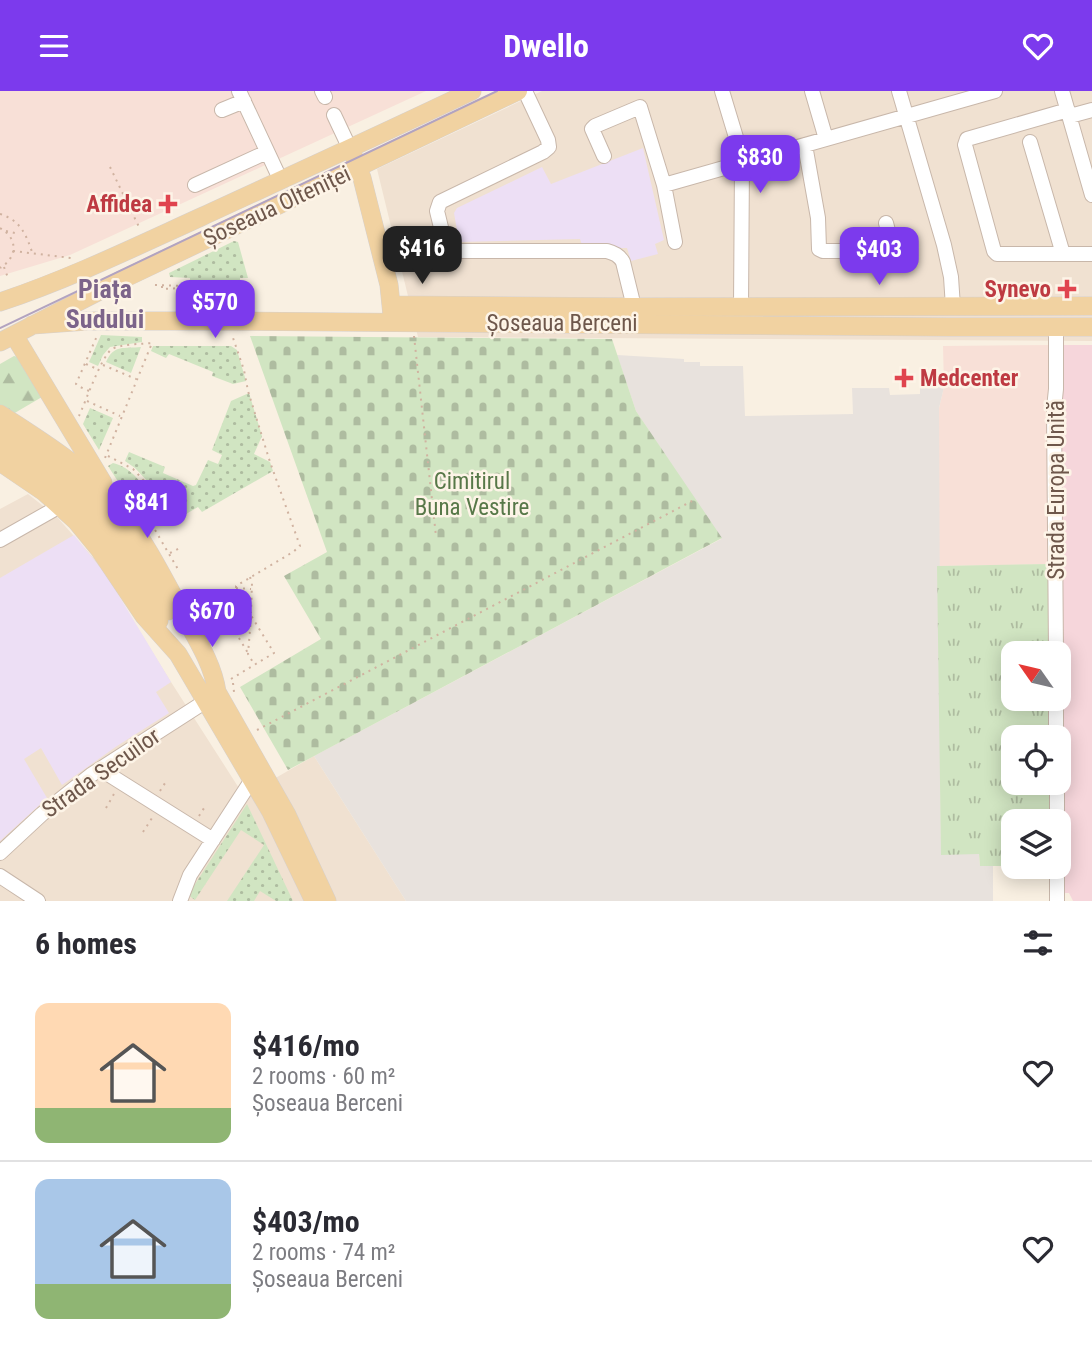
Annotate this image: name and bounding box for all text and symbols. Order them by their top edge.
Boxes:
icon: menu [35,27,73,65]
text: Dwello [503,27,589,65]
icon: heart [1019,27,1057,65]
pin: $830 [719,135,801,195]
text: $830 [737,144,783,171]
street label: Șoseaua Olteniței [199,160,355,252]
place label: Affidea [86,191,152,218]
marker: Affidea [158,194,178,214]
pin: $416 [381,227,463,286]
pin: $403 [838,227,920,287]
text: $416 [399,235,445,262]
text: $403 [856,236,902,263]
district label: Piața Sudului [66,274,144,334]
place label: Synevo [985,276,1051,303]
marker: Synevo [1057,279,1077,299]
pin: $570 [174,281,256,340]
text: $570 [192,289,238,316]
street label: Șoseaua Berceni [486,310,638,337]
place label: Medcenter [920,365,1019,392]
marker: Medcenter [894,368,914,388]
street label: Strada Europa Unită [1043,400,1070,580]
park label: Cimitirul Buna Vestire [415,468,529,521]
pin: $841 [106,481,188,540]
text: $841 [124,489,170,516]
pin: $670 [171,589,253,649]
text: $670 [189,598,235,625]
north arrow [1001,641,1071,711]
map controls [1001,641,1071,879]
street label: Strada Secuilor [37,722,165,824]
button: locate [1001,725,1071,795]
button: layers [1001,809,1071,879]
icon: filters [1019,924,1057,962]
text: 6 homes [35,926,137,961]
text: $416/mo [252,1028,360,1063]
icon: home [91,1031,175,1115]
icon: heart [1019,1054,1057,1092]
text: 2 rooms · 60 m² [252,1063,395,1090]
text: Șoseaua Berceni [252,1090,403,1117]
text: $403/mo [252,1204,360,1239]
icon: home [91,1207,175,1291]
icon: heart [1019,1230,1057,1268]
text: 2 rooms · 74 m² [252,1239,395,1266]
text: Șoseaua Berceni [252,1266,403,1293]

